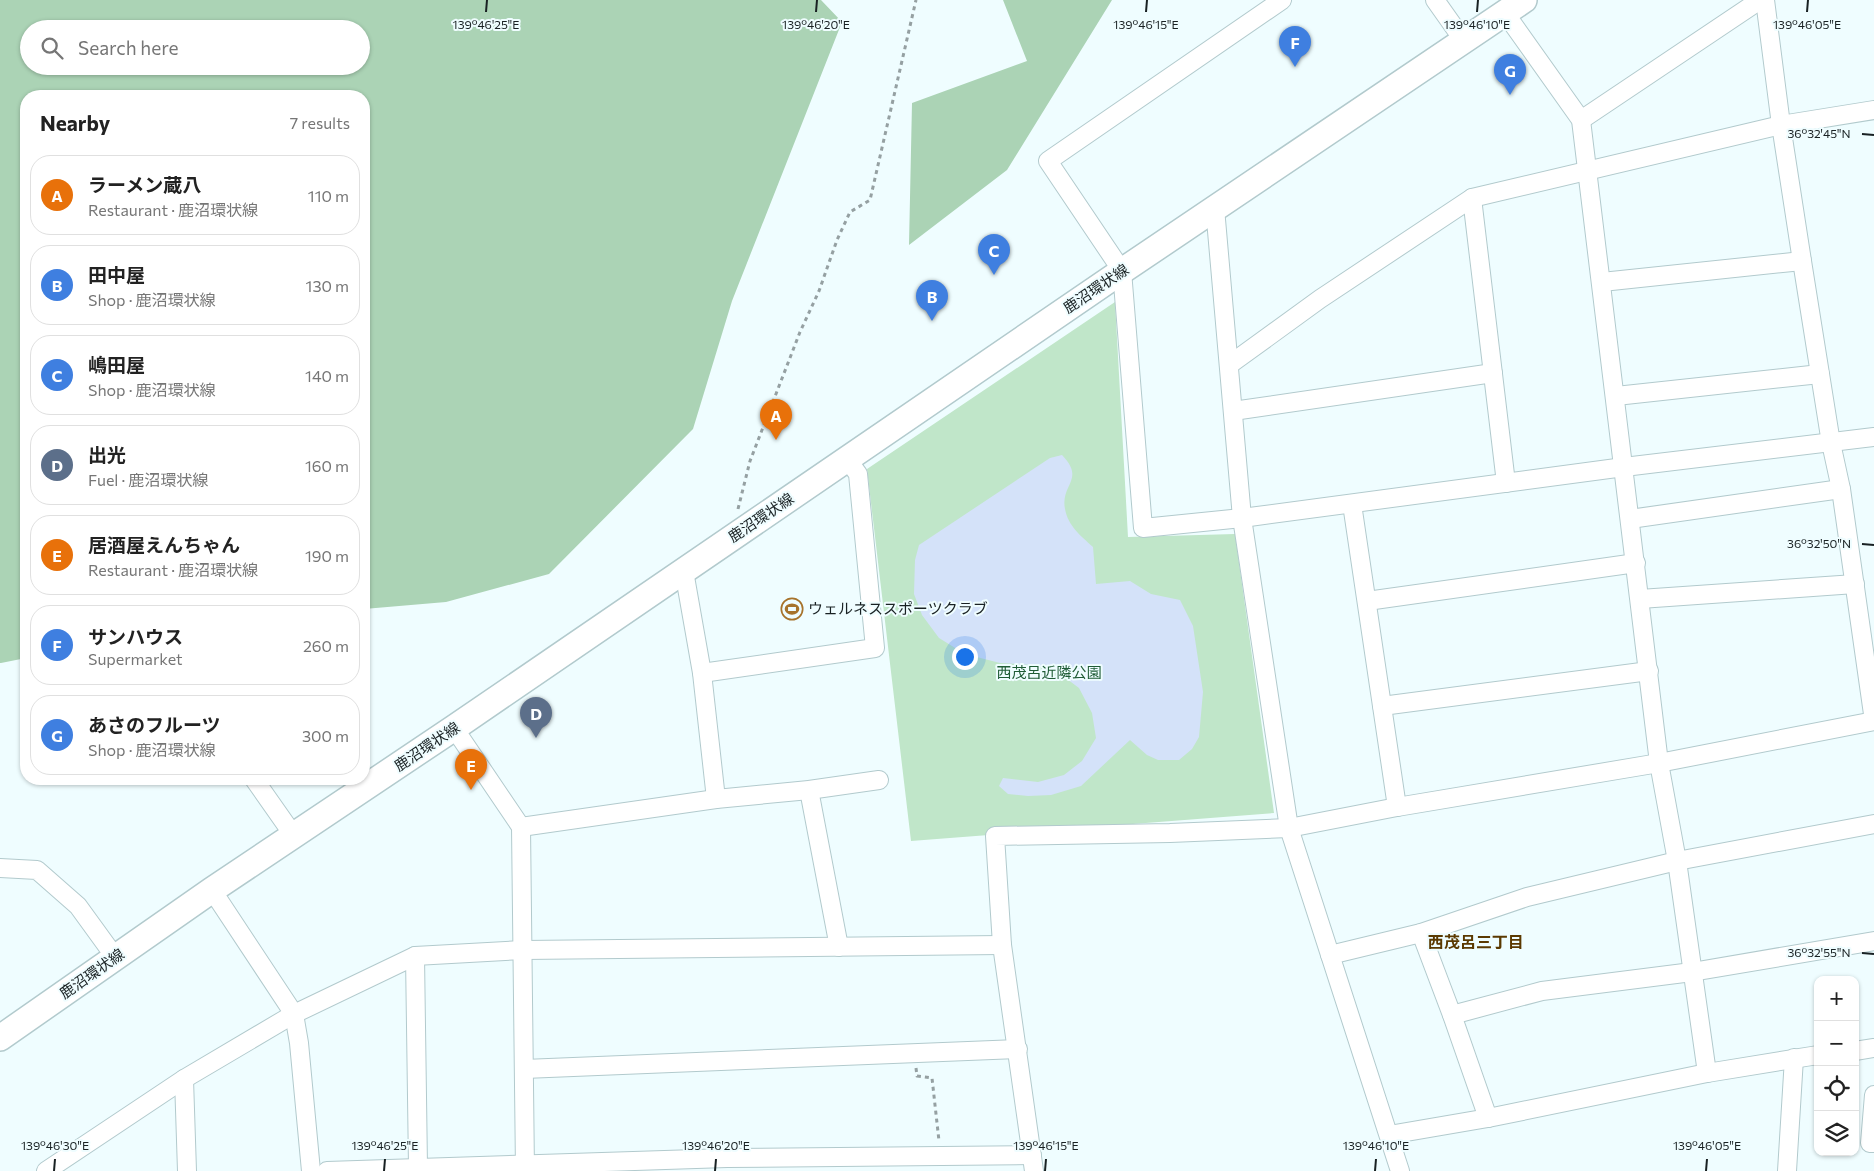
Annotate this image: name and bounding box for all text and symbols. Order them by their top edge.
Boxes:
text: 139°46'25"E [453,17,519,31]
text: 139°46'20"E [782,17,850,31]
text: 139°46'15"E [1113,17,1179,31]
text: 139°46'10"E [1444,17,1510,31]
text: 139°46'05"E [1773,17,1841,31]
search box [20,20,370,75]
pin: F [1279,26,1311,67]
icon: search [38,34,66,62]
text: Search here [78,36,178,59]
pin: G [1494,54,1526,95]
text: Nearby [40,110,110,135]
text: 7 results [290,113,350,132]
text: 36°32'45"N [1787,126,1851,140]
text: ラーメン蔵八 [88,173,201,196]
text: A [51,186,63,205]
text: 110 m [308,186,349,205]
text: Restaurant · 鹿沼環状線 [88,200,258,219]
pin: C [978,234,1010,275]
street label: 鹿沼環状線 [1059,260,1132,317]
text: 田中屋 [88,263,145,286]
text: B [52,276,62,295]
text: 130 m [306,276,349,295]
pin: B [916,280,948,321]
text: Shop · 鹿沼環状線 [88,290,215,309]
text: 嶋田屋 [88,353,145,376]
text: C [52,366,62,385]
text: 140 m [305,366,349,385]
text: Shop · 鹿沼環状線 [88,380,215,399]
pin: A [760,399,792,440]
text: 出光 [88,443,126,466]
text: D [51,456,63,475]
text: 160 m [305,456,349,475]
text: Fuel · 鹿沼環状線 [88,470,208,489]
street label: 鹿沼環状線 [724,489,797,546]
text: 居酒屋えんちゃん [88,533,240,556]
text: 36°32'50"N [1787,536,1851,550]
text: E [52,546,62,565]
text: 190 m [305,546,349,565]
text: Restaurant · 鹿沼環状線 [88,560,258,579]
sports icon: ウェルネススポーツクラブ [780,597,804,621]
place label: ウェルネススポーツクラブ [808,599,988,617]
text: サンハウス [88,625,183,648]
text: F [52,636,62,655]
text: 260 m [303,636,349,655]
your location [952,644,978,670]
text: Supermarket [88,649,183,668]
park label: 西茂呂近隣公園 [996,663,1102,681]
pin: D [520,697,552,738]
text: あさのフルーツ [88,713,221,736]
street label: 鹿沼環状線 [390,718,463,775]
text: G [51,726,63,745]
text: 300 m [302,726,349,745]
text: Shop · 鹿沼環状線 [88,740,215,759]
pin: E [455,749,487,790]
district label: 西茂呂三丁目 [1428,932,1524,951]
street label: 鹿沼環状線 [56,944,127,1002]
text: 36°32'55"N [1788,945,1850,959]
map controls [1814,976,1859,1156]
button: + [1814,976,1859,1021]
button: − [1814,1021,1859,1066]
button: locate [1814,1066,1859,1111]
button: layers [1814,1111,1859,1156]
text: 139°46'30"E [21,1138,89,1152]
text: 139°46'25"E [352,1138,418,1152]
text: 139°46'20"E [682,1138,750,1152]
text: 139°46'15"E [1013,1138,1079,1152]
text: 139°46'10"E [1343,1138,1409,1152]
text: 139°46'05"E [1673,1138,1741,1152]

